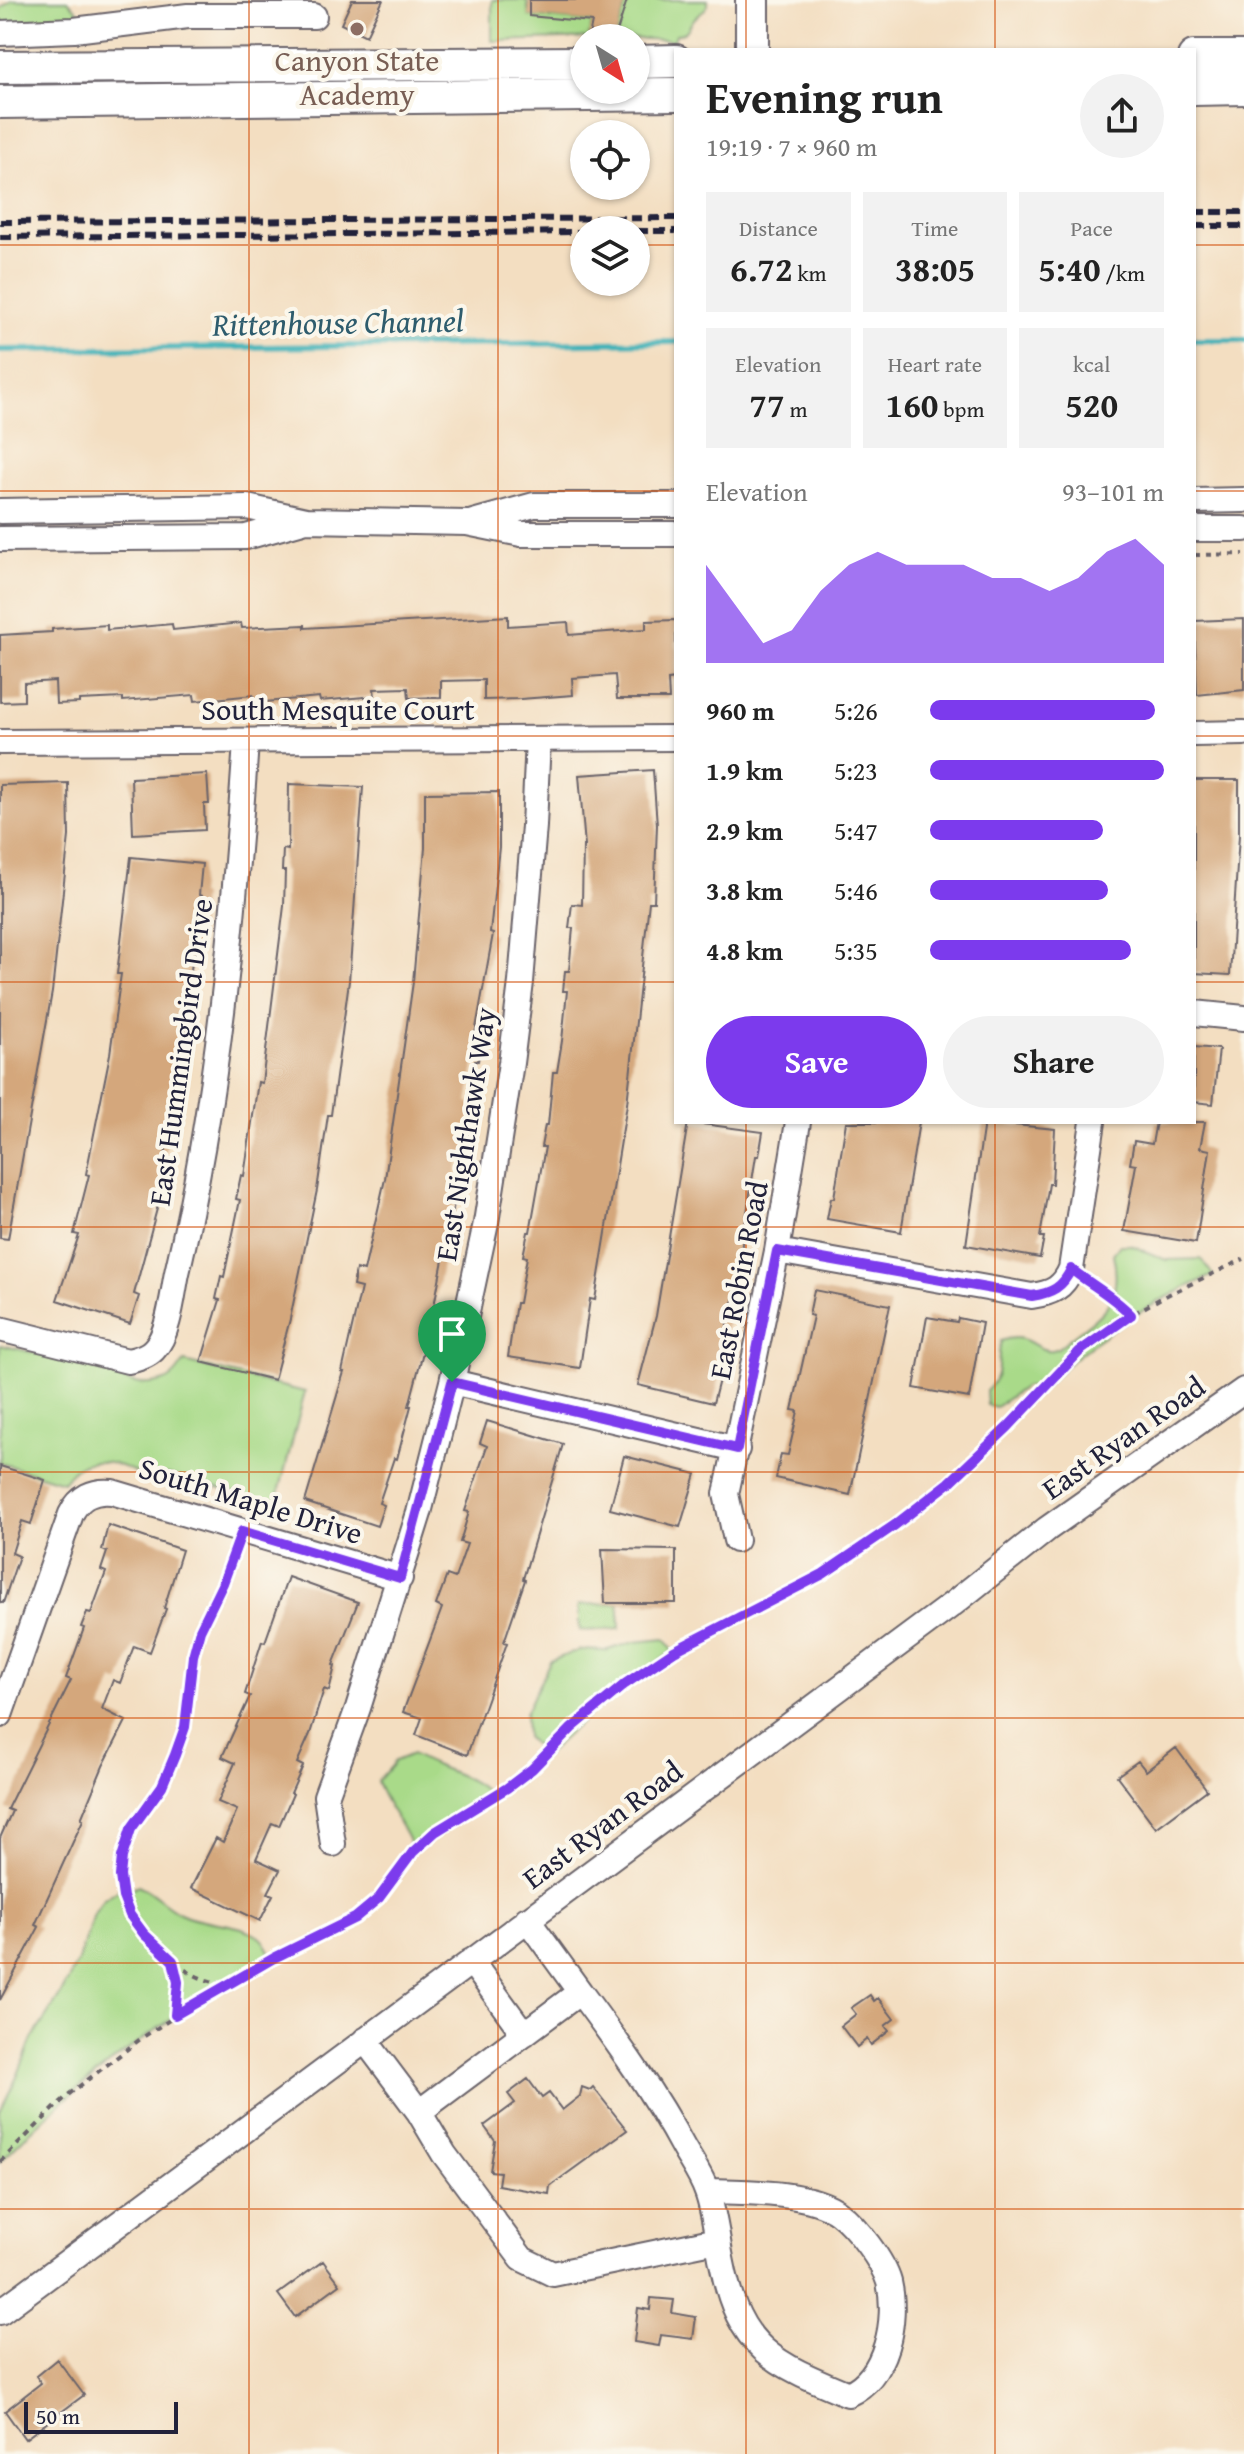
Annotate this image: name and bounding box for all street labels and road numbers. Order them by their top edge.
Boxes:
street label: South Mesquite Court [201,687,475,731]
street label: East Hummingbird Drive [137,896,223,1208]
street label: East Nighthawk Way [423,1004,507,1264]
street label: East Robin Road [697,1177,779,1383]
street label: East Ryan Road [1032,1364,1214,1510]
street label: South Maple Drive [134,1445,368,1555]
street label: East Ryan Road [513,1749,691,1899]

